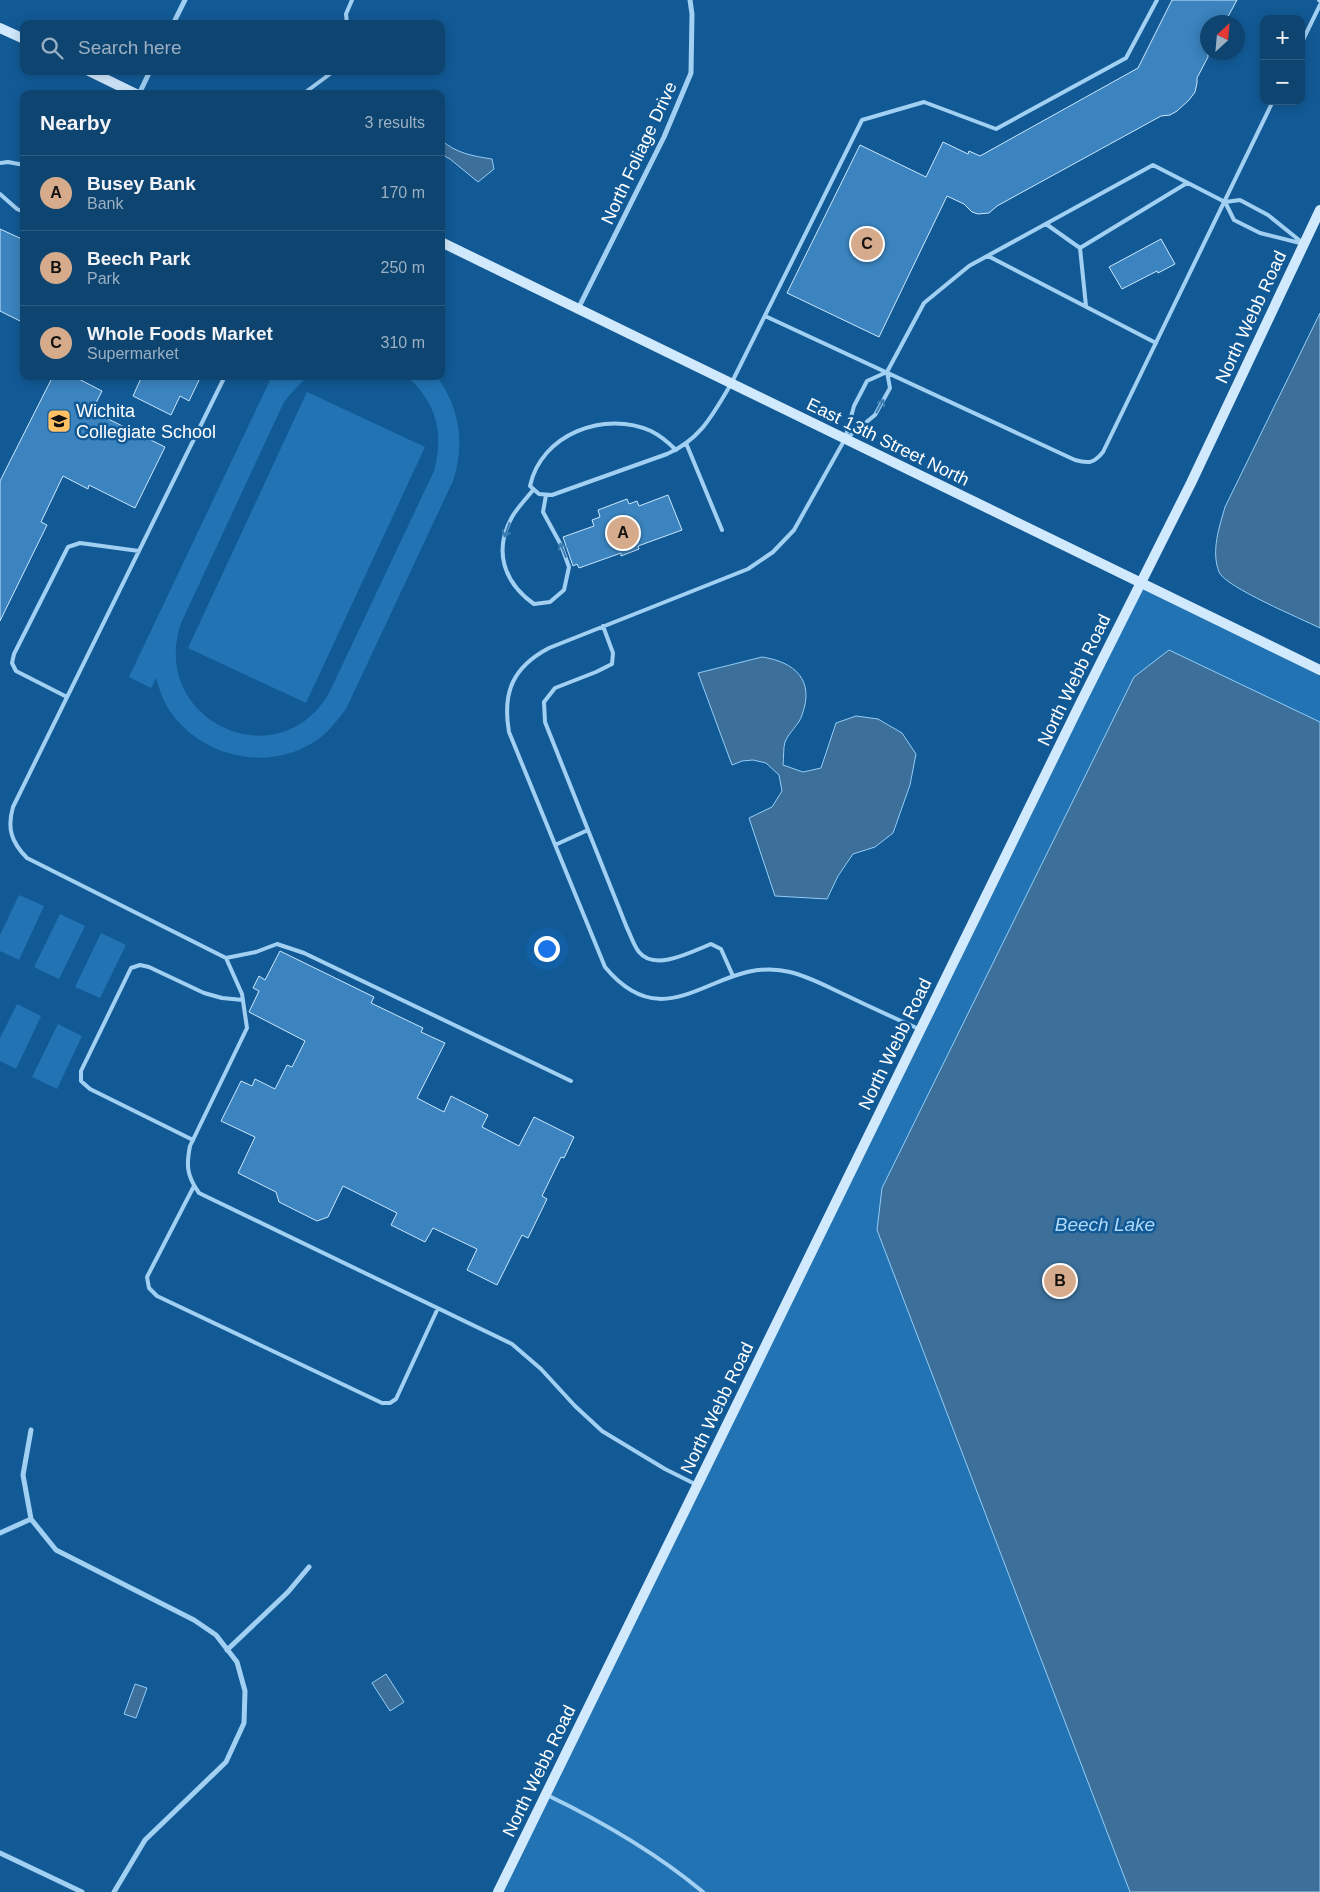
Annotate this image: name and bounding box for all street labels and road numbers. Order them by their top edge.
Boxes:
street label: North Foliage Drive [597,79,681,227]
street label: North Webb Road [1212,248,1290,386]
street label: East 13th Street North [804,394,972,490]
street label: North Webb Road [1034,611,1114,749]
street label: North Webb Road [855,975,935,1113]
street label: North Webb Road [677,1339,757,1477]
street label: North Webb Road [499,1702,579,1840]

